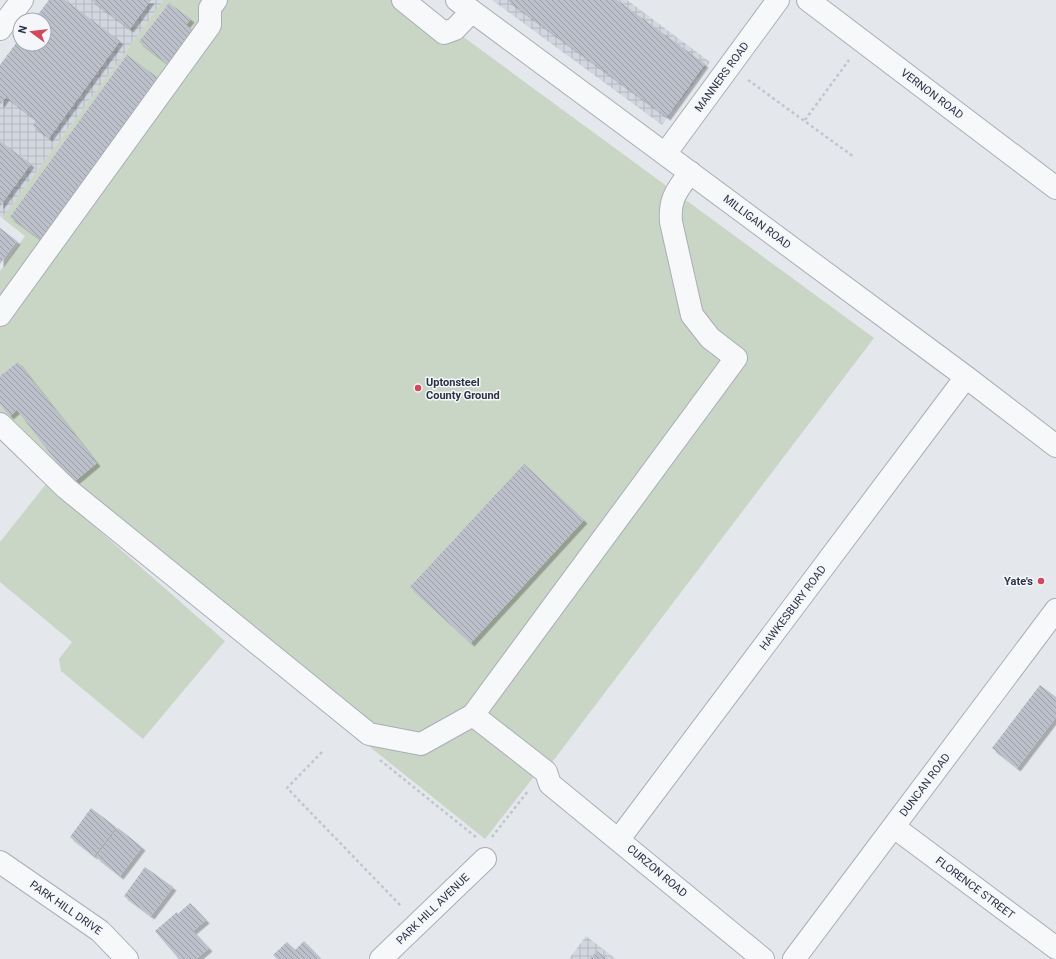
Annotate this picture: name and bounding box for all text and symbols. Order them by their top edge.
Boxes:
north arrow [12,12,52,52]
text: N [16,24,30,35]
street label: MANNERS ROAD [692,39,752,115]
street label: VERNON ROAD [898,66,966,122]
street label: MILLIGAN ROAD [721,192,793,252]
place label: Uptonsteel County Ground [426,376,500,402]
marker: Uptonsteel County Ground [413,383,423,393]
street label: HAWKESBURY ROAD [757,563,829,653]
place label: Yate's [1004,575,1033,588]
marker: Yate's [1036,576,1046,586]
street label: DUNCAN ROAD [897,751,953,819]
street label: CURZON ROAD [624,842,690,900]
street label: FLORENCE STREET [933,854,1017,922]
street label: PARK HILL AVENUE [394,871,472,947]
street label: PARK HILL DRIVE [27,878,105,938]

